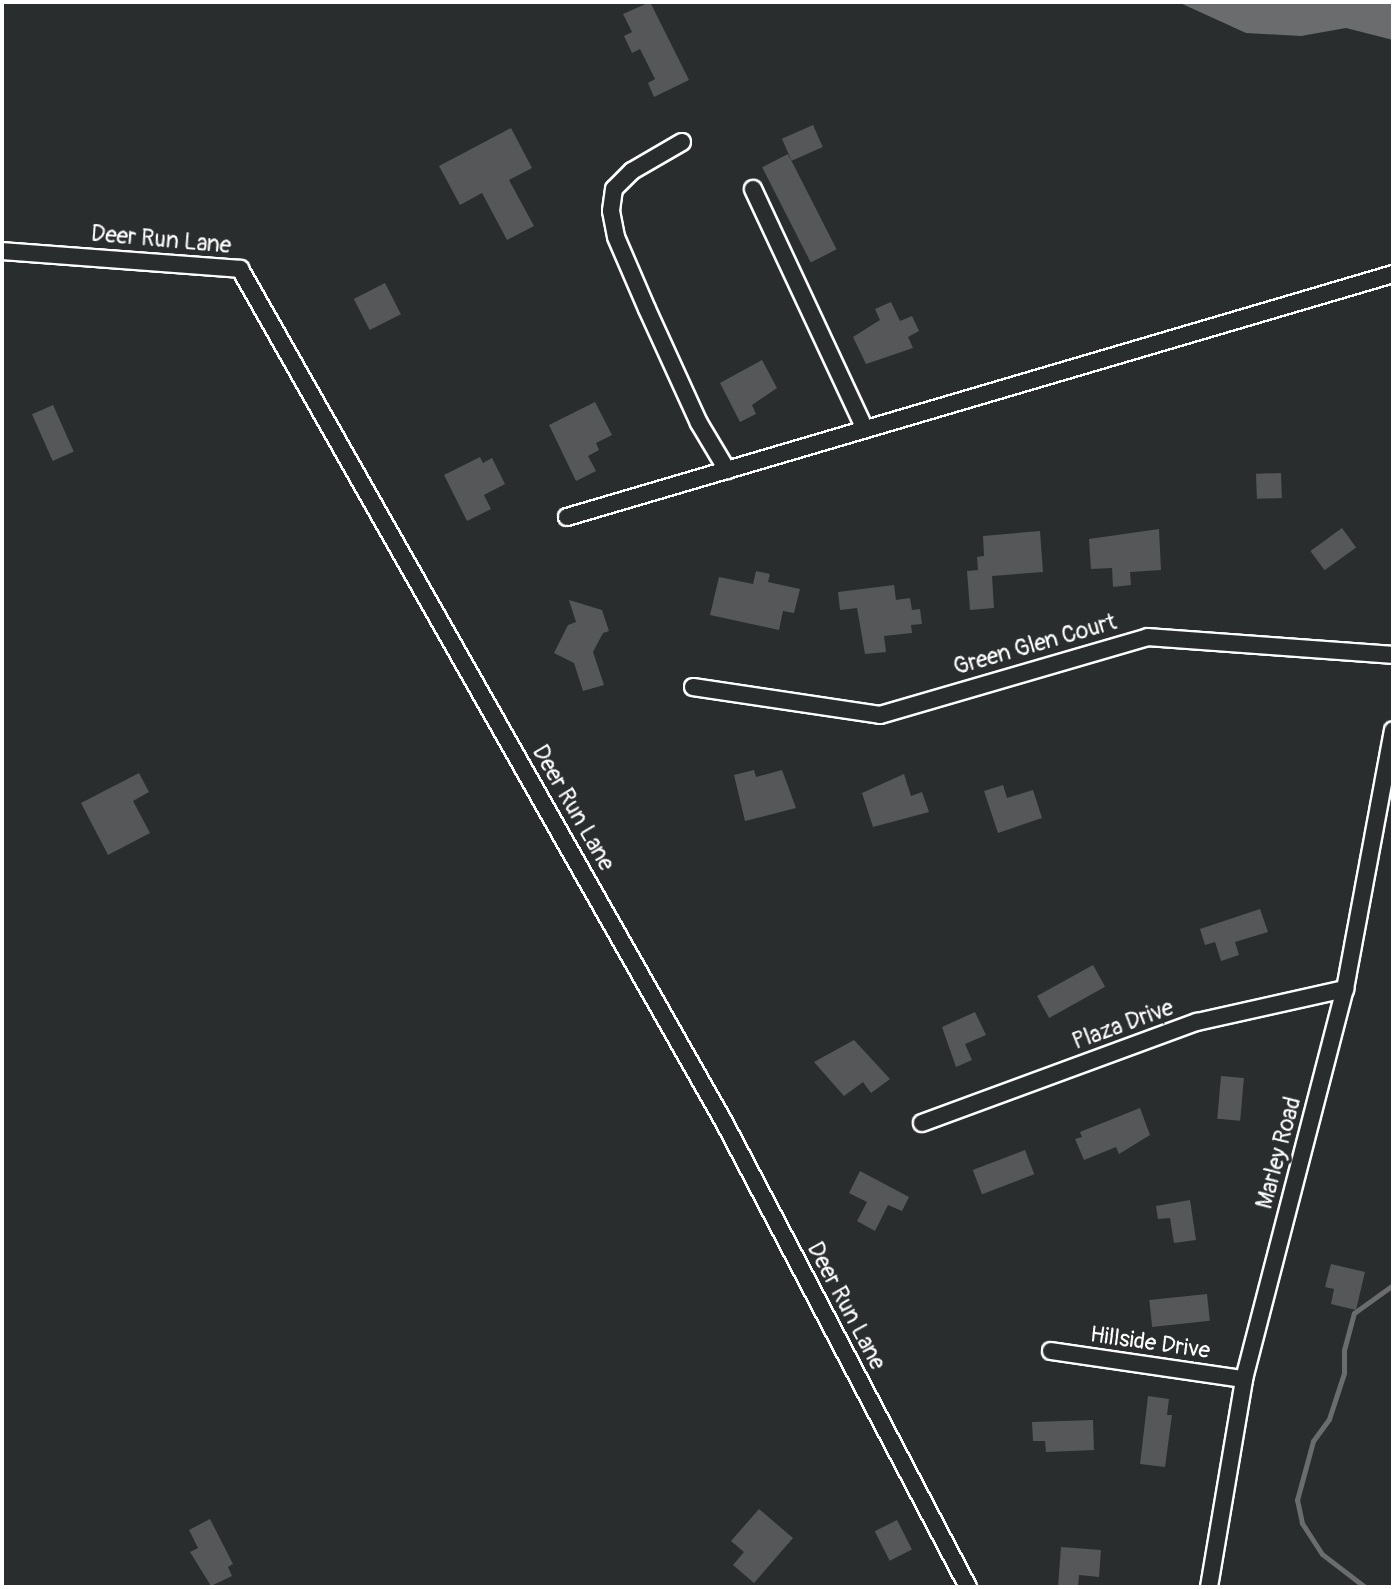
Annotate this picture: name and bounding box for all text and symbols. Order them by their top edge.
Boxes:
street label: Deer Run Lane [90,220,232,260]
street label: Green Glen Court [950,609,1120,681]
street label: Deer Run Lane [526,740,620,876]
street label: Plaza Drive [1069,994,1177,1056]
street label: Marley Road [1251,1094,1307,1212]
street label: Deer Run Lane [801,1237,891,1375]
street label: Hillside Drive [1088,1321,1212,1365]

